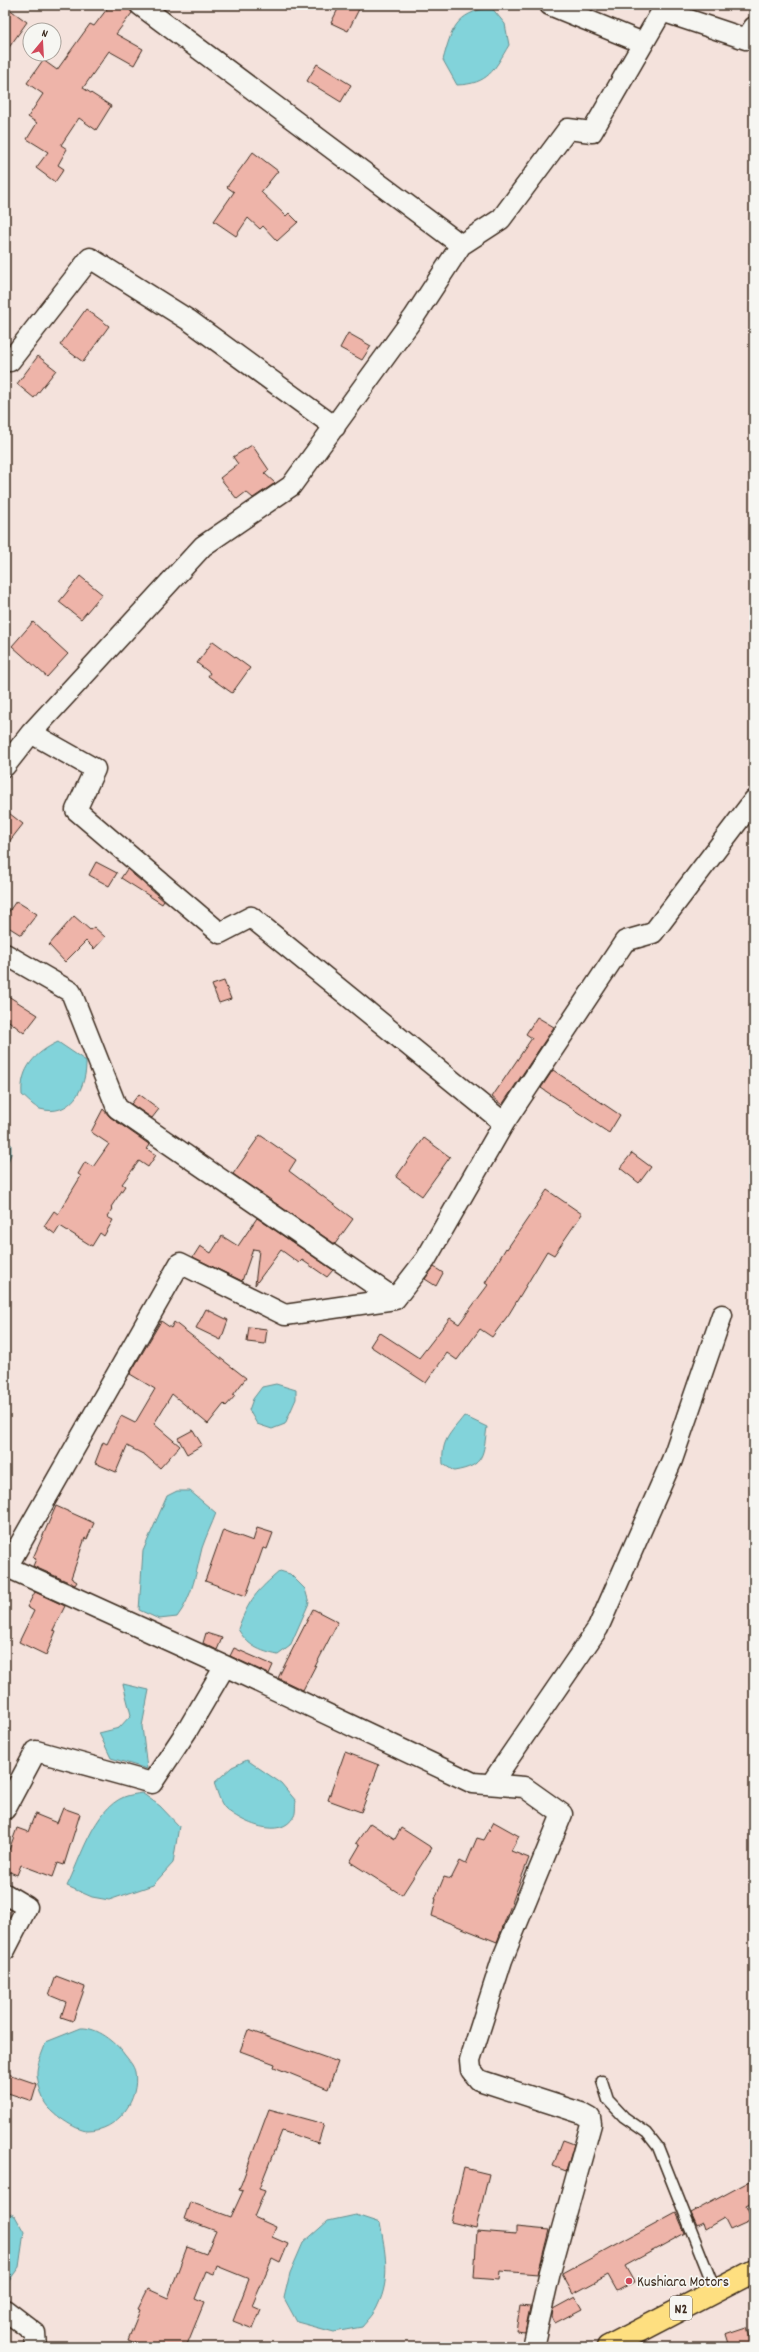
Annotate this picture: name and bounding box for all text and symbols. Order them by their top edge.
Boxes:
north arrow [22,22,62,62]
text: N [39,26,50,43]
place label: Kushiara Motors [637,2272,729,2294]
marker: Kushiara Motors [624,2276,634,2286]
road number: N2 [670,2296,692,2320]

